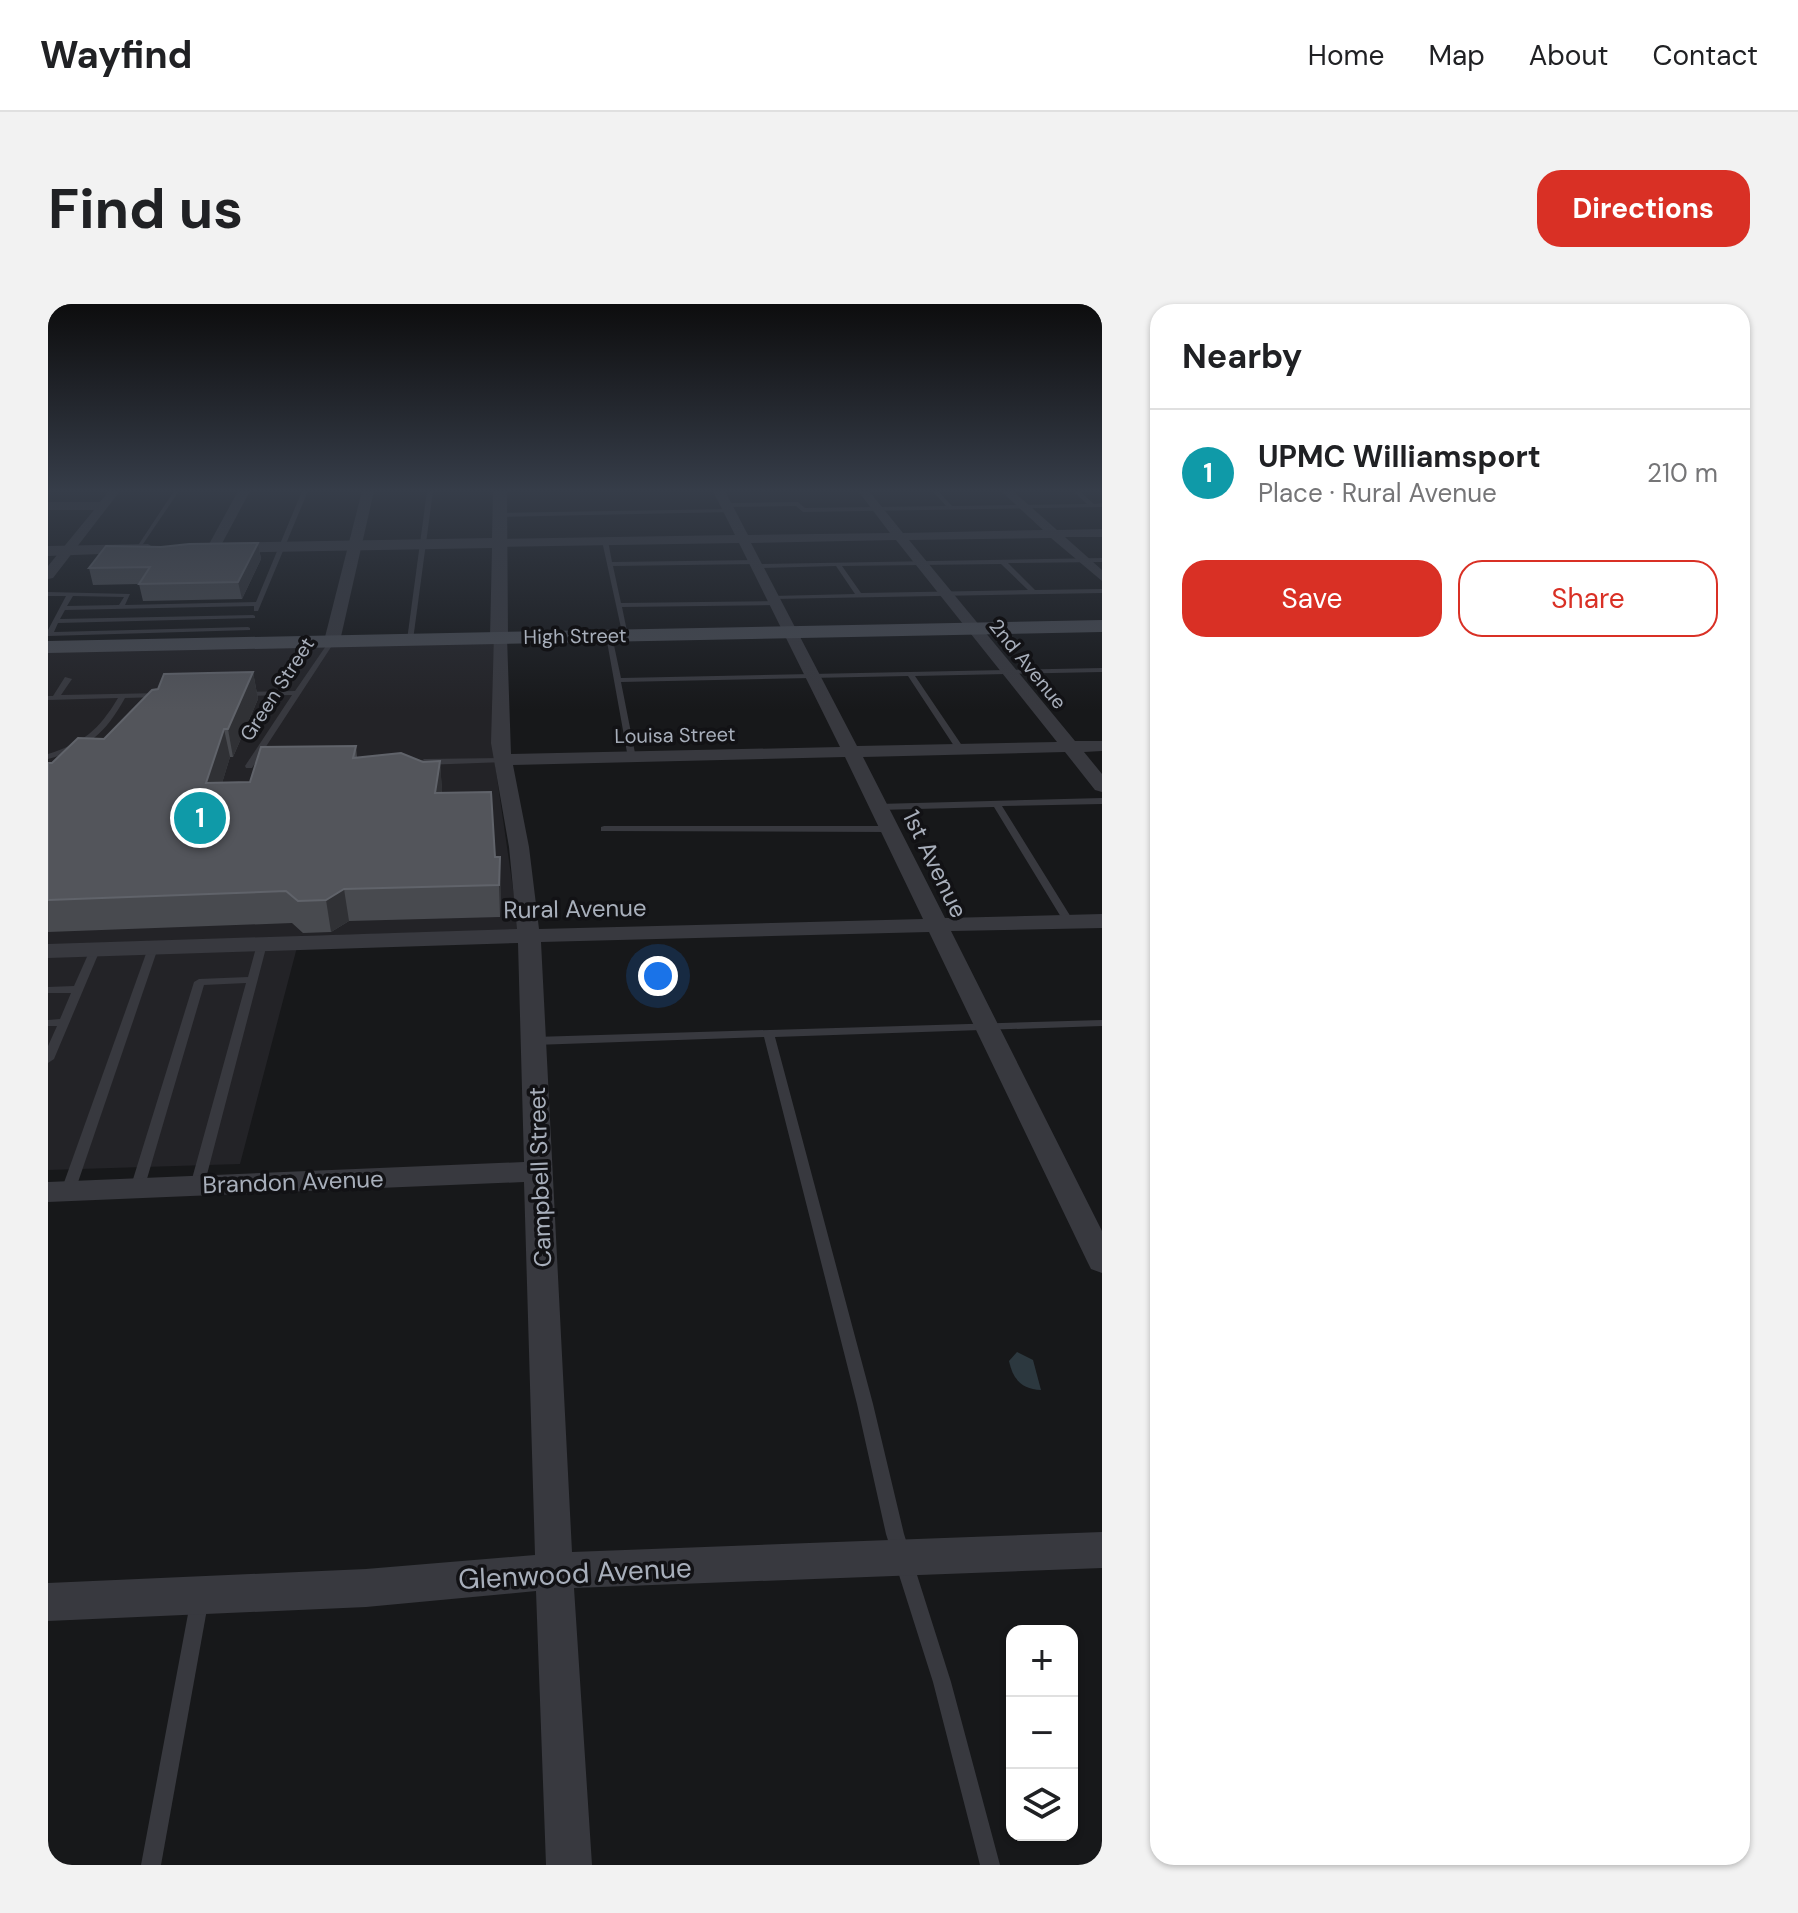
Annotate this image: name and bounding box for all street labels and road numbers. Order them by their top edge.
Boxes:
street label: 2nd Avenue [984,614,1072,714]
street label: High Street [523,622,627,650]
street label: Green Street [234,632,320,746]
street label: Louisa Street [614,721,736,749]
street label: 1st Avenue [896,805,975,923]
street label: Rural Avenue [503,892,647,925]
street label: Campbell Street [521,1086,558,1268]
street label: Brandon Avenue [202,1163,384,1200]
street label: Glenwood Avenue [457,1549,693,1598]

